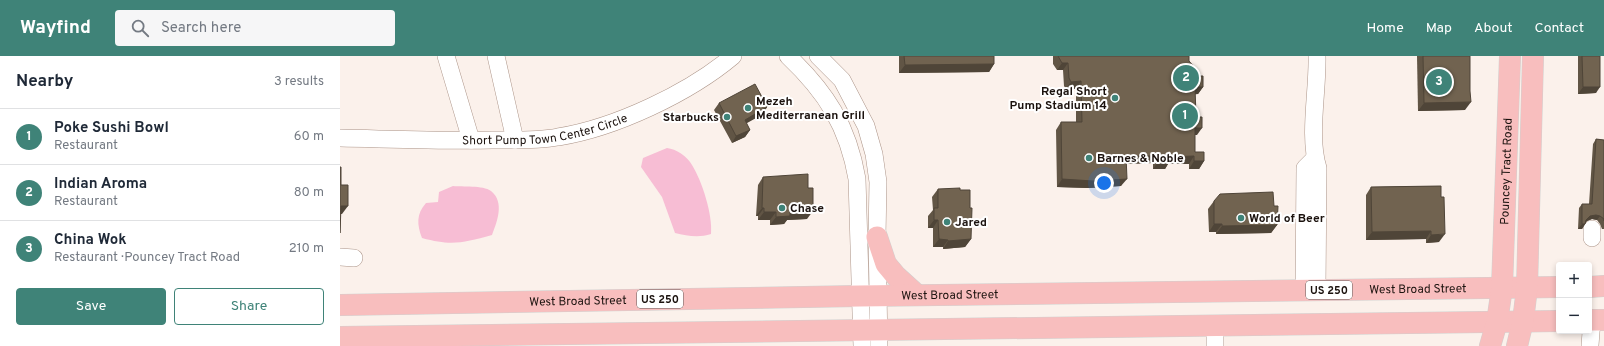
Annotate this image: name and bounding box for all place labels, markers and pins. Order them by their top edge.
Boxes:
pin: 2 [1173,63,1199,93]
pin: 3 [1426,67,1452,97]
place label: Regal Short Pump Stadium 14 [1010,84,1107,114]
marker: Regal Short Pump Stadium 14 [1110,93,1120,103]
place label: Mezeh Mediterranean Grill [756,94,865,124]
pin: 1 [1172,101,1198,131]
marker: Mezeh Mediterranean Grill [743,103,753,113]
place label: Starbucks [663,110,719,126]
marker: Starbucks [722,112,732,122]
place label: Barnes & Noble [1097,151,1184,167]
marker: Barnes & Noble [1084,153,1094,163]
place label: Chase [790,201,824,217]
marker: Chase [777,203,787,213]
place label: World of Beer [1249,211,1325,227]
marker: World of Beer [1236,213,1246,223]
place label: Jared [955,215,987,231]
marker: Jared [942,217,952,227]

